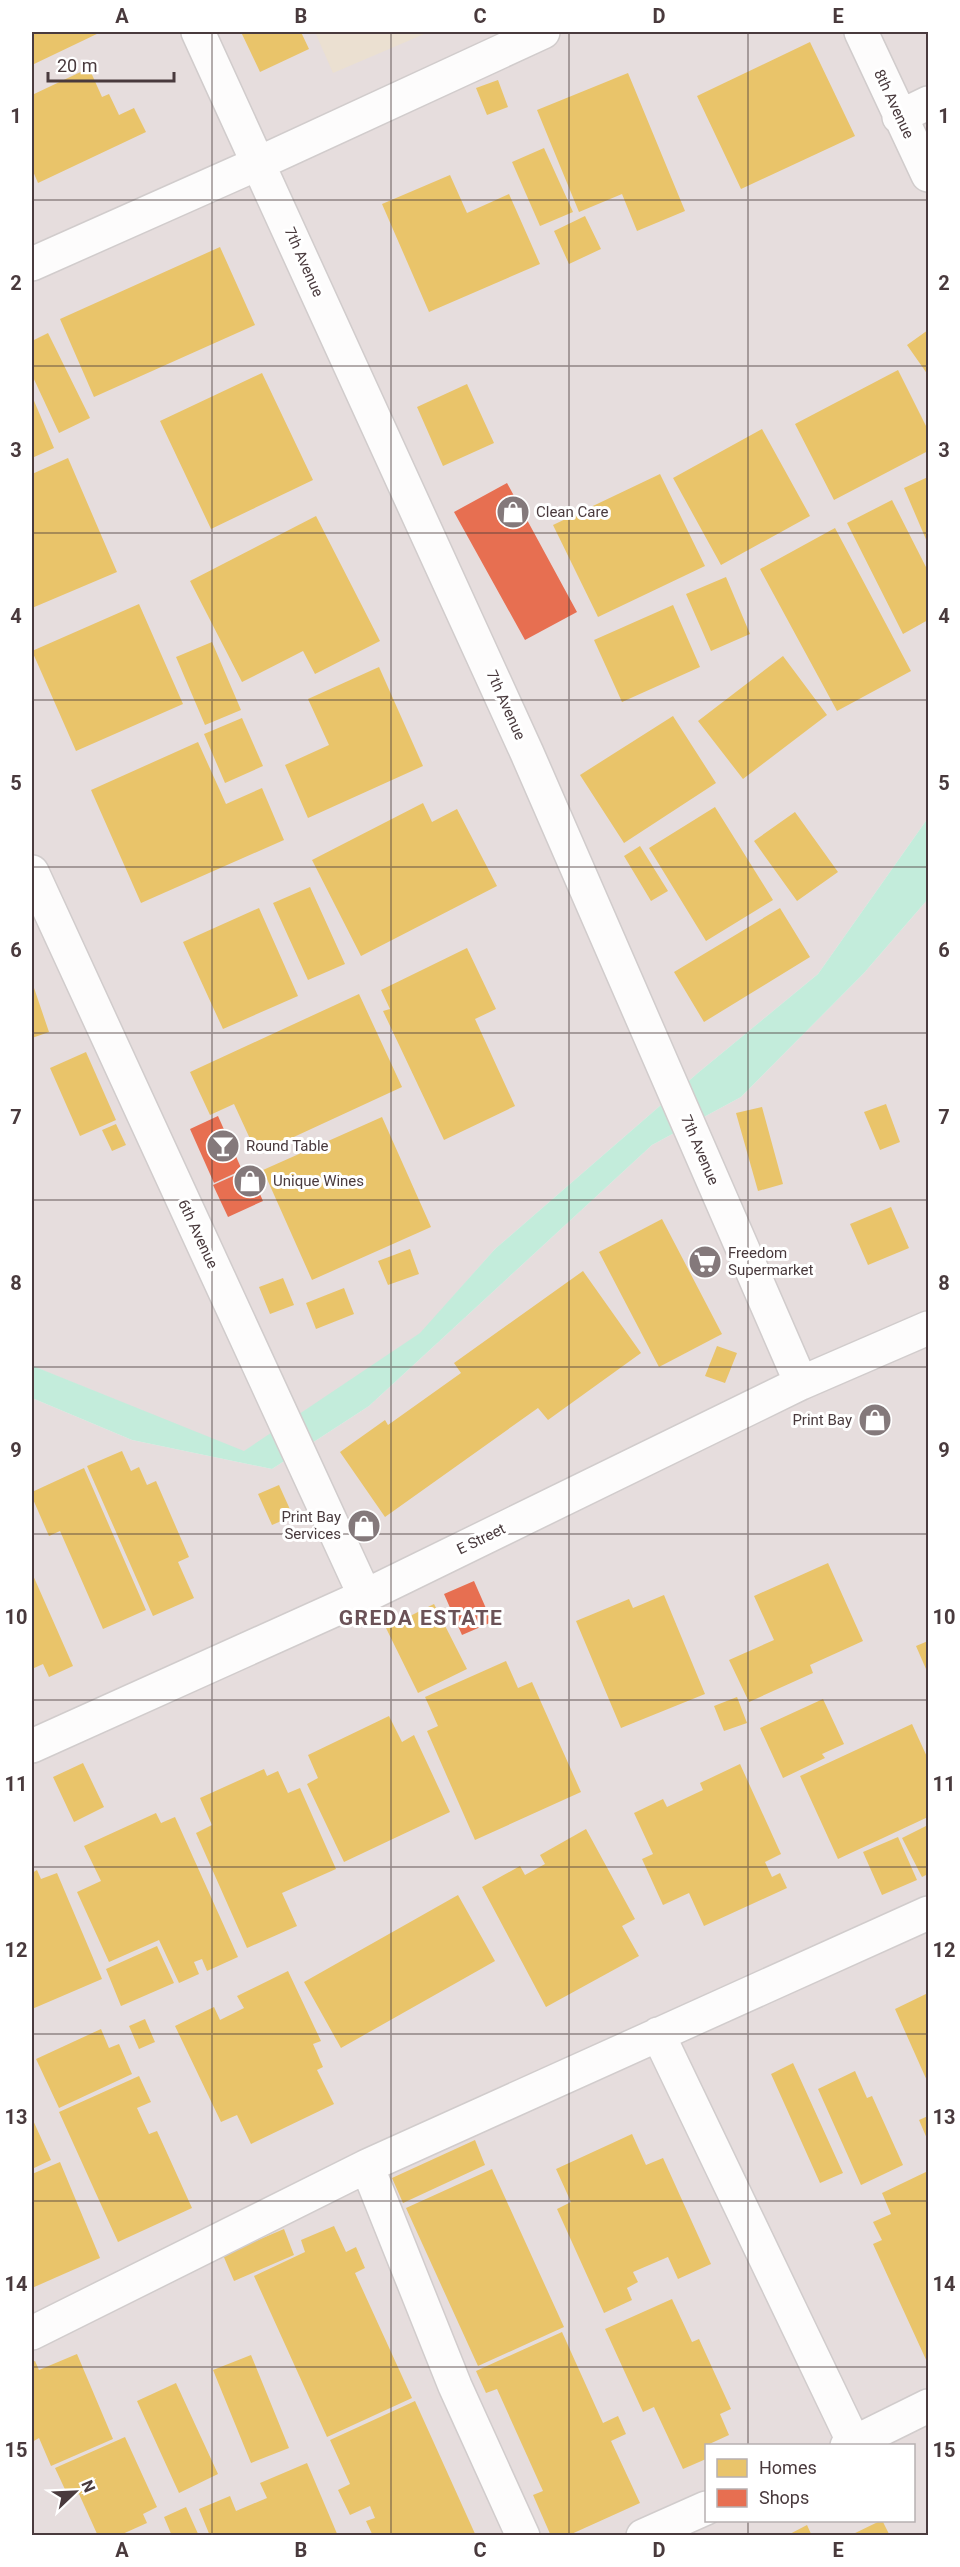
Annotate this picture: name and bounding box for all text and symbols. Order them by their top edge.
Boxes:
text: A [115,4,129,28]
text: B [295,4,307,28]
text: C [473,4,487,28]
text: D [653,4,666,28]
text: E [832,4,844,28]
scale bar [48,45,174,83]
text: 20 m [57,55,97,76]
street label: 8th Avenue [870,66,918,142]
text: 1 [10,104,22,128]
text: 1 [938,104,950,128]
street label: 7th Avenue [281,224,327,300]
text: 2 [10,271,22,295]
text: 2 [938,271,950,295]
text: 3 [10,438,22,462]
text: 3 [938,438,950,462]
shop icon: Clean Care [495,494,531,530]
place label: Clean Care [536,503,608,521]
text: 4 [10,604,22,628]
text: 4 [938,604,950,628]
street label: 7th Avenue [483,667,529,743]
text: 5 [10,771,22,795]
text: 5 [938,771,950,795]
text: 6 [10,938,22,962]
text: 6 [938,938,950,962]
text: 7 [10,1105,22,1129]
text: 7 [938,1105,950,1129]
street label: 7th Avenue [677,1112,723,1188]
bar icon: Round Table [205,1128,241,1164]
place label: Round Table [246,1137,329,1155]
shop icon: Unique Wines [232,1163,268,1199]
place label: Unique Wines [273,1172,364,1190]
street label: 6th Avenue [174,1196,222,1272]
supermarket icon: Freedom Supermarket [687,1244,723,1280]
place label: Freedom Supermarket [728,1244,813,1279]
text: 8 [10,1271,22,1295]
text: 8 [938,1271,950,1295]
shop icon: Print Bay [857,1402,893,1438]
place label: Print Bay [792,1411,852,1429]
text: 9 [10,1438,22,1462]
text: 9 [938,1438,950,1462]
place label: Print Bay Services [281,1508,341,1543]
shop icon: Print Bay Services [346,1508,382,1544]
street label: E Street [454,1520,508,1558]
text: 10 [5,1605,27,1629]
text: 10 [933,1605,955,1629]
district label: GREDA ESTATE [339,1606,503,1630]
text: 11 [5,1772,27,1796]
text: 11 [933,1772,955,1796]
text: 12 [5,1938,27,1962]
text: 12 [933,1938,955,1962]
text: 13 [5,2105,27,2129]
text: 13 [933,2105,955,2129]
text: 14 [5,2272,27,2296]
text: 14 [933,2272,955,2296]
text: 15 [5,2438,27,2462]
text: 15 [933,2438,955,2462]
legend [705,2444,915,2522]
text: Homes [759,2457,817,2478]
north arrow [45,2462,105,2522]
text: N [77,2477,99,2495]
text: Shops [759,2487,809,2508]
text: A [115,2538,129,2562]
text: B [295,2538,307,2562]
text: C [473,2538,487,2562]
text: D [653,2538,666,2562]
text: E [832,2538,844,2562]

